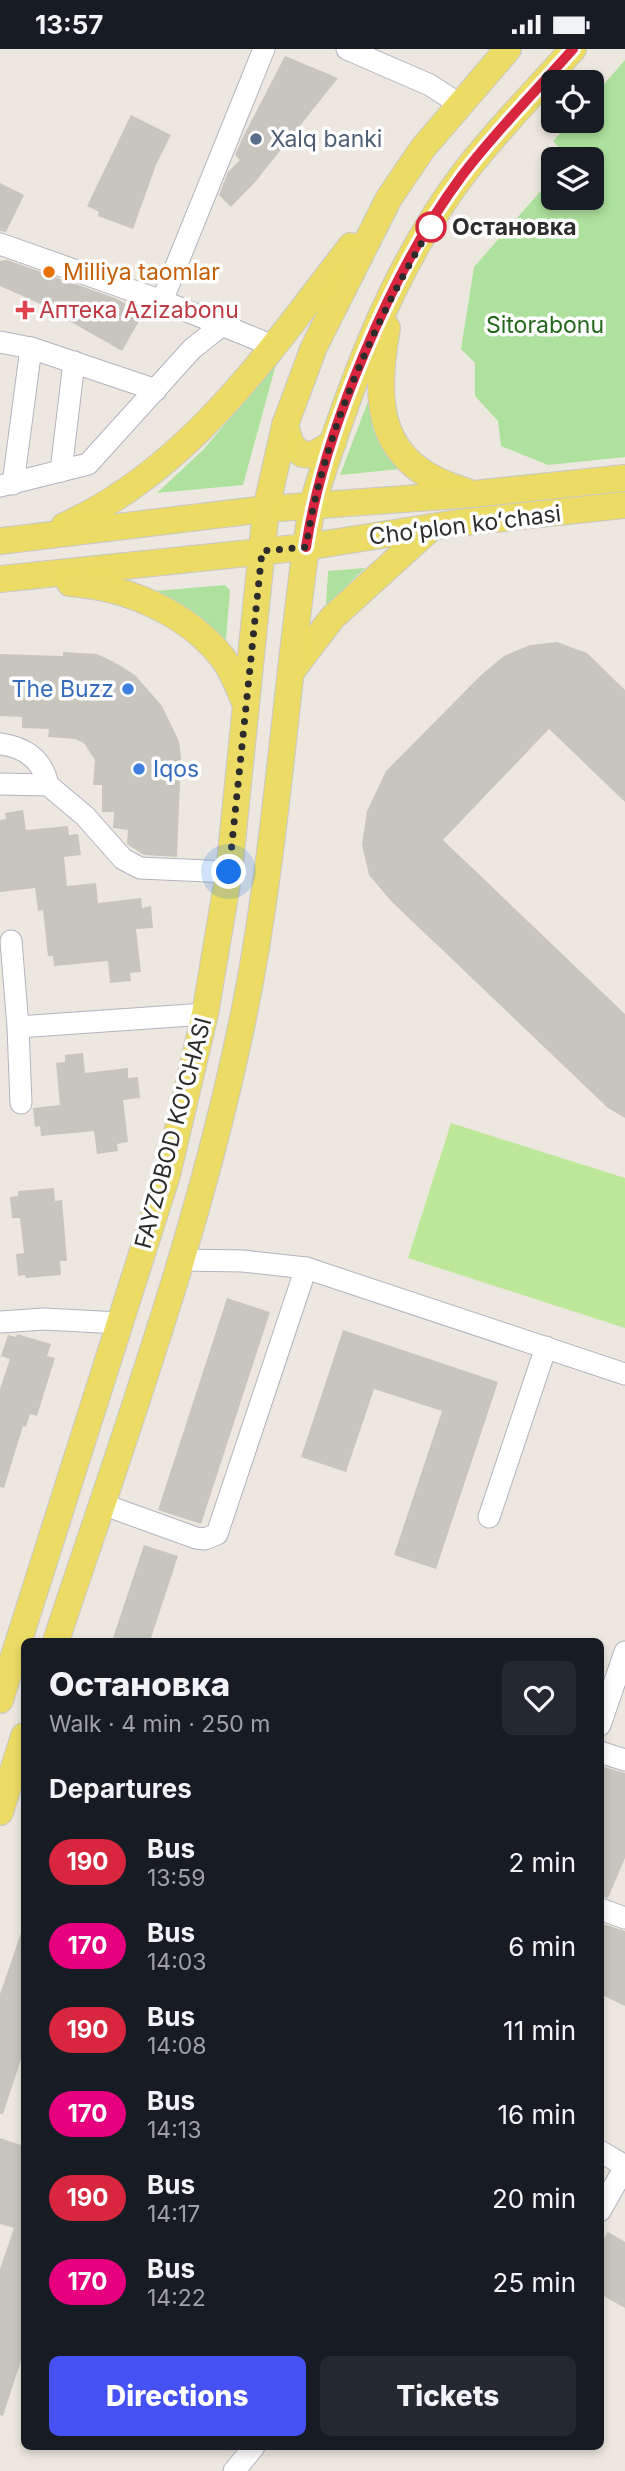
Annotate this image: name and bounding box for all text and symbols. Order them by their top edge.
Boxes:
text: 13:57 [35,9,103,40]
map controls [541,70,604,210]
button: locate [541,70,604,133]
place label: Xalq banki [270,125,382,153]
marker: Xalq banki [248,131,264,147]
button: layers [541,147,604,210]
marker: Остановка [416,212,446,242]
place label: Остановка [452,213,576,241]
place label: Milliya taomlar [63,258,220,286]
marker: Milliya taomlar [41,264,57,280]
place label: Аптека Azizabonu [39,296,239,324]
marker: Аптека Azizabonu [17,302,33,318]
park label: Sitorabonu [486,311,604,339]
street label: Choʻplon koʻchasi [367,499,563,551]
place label: The Buzz [12,675,114,703]
marker: The Buzz [120,681,136,697]
place label: Iqos [153,755,199,783]
marker: Iqos [131,761,147,777]
your location [211,854,246,889]
street label: FAYZOBOD KO'CHASI [129,1014,217,1252]
button: heart [502,1661,576,1735]
text: Остановка [49,1664,230,1704]
text: Walk · 4 min · 250 m [49,1710,271,1738]
text: Departures [49,1773,192,1804]
text: Bus [147,1833,195,1864]
text: 190 [66,1847,109,1876]
text: 2 min [508,1847,576,1878]
text: 13:59 [147,1864,205,1892]
text: Bus [147,1917,195,1948]
text: 170 [67,1931,108,1960]
text: 6 min [508,1931,576,1962]
text: 14:03 [147,1948,207,1976]
text: Bus [147,2001,195,2032]
text: 190 [66,2015,109,2044]
text: 11 min [503,2015,576,2046]
text: 14:08 [147,2032,207,2060]
text: Bus [147,2085,195,2116]
text: 170 [67,2099,108,2128]
text: 16 min [498,2099,576,2130]
text: 14:13 [147,2116,201,2144]
text: Bus [147,2169,195,2200]
text: 190 [66,2183,109,2212]
text: 20 min [492,2183,576,2214]
text: 14:17 [147,2200,200,2228]
text: Bus [147,2253,195,2284]
text: 170 [67,2267,108,2296]
text: 25 min [493,2267,576,2298]
text: 14:22 [147,2284,206,2312]
button: Directions [49,2356,306,2436]
button: Tickets [320,2356,576,2436]

